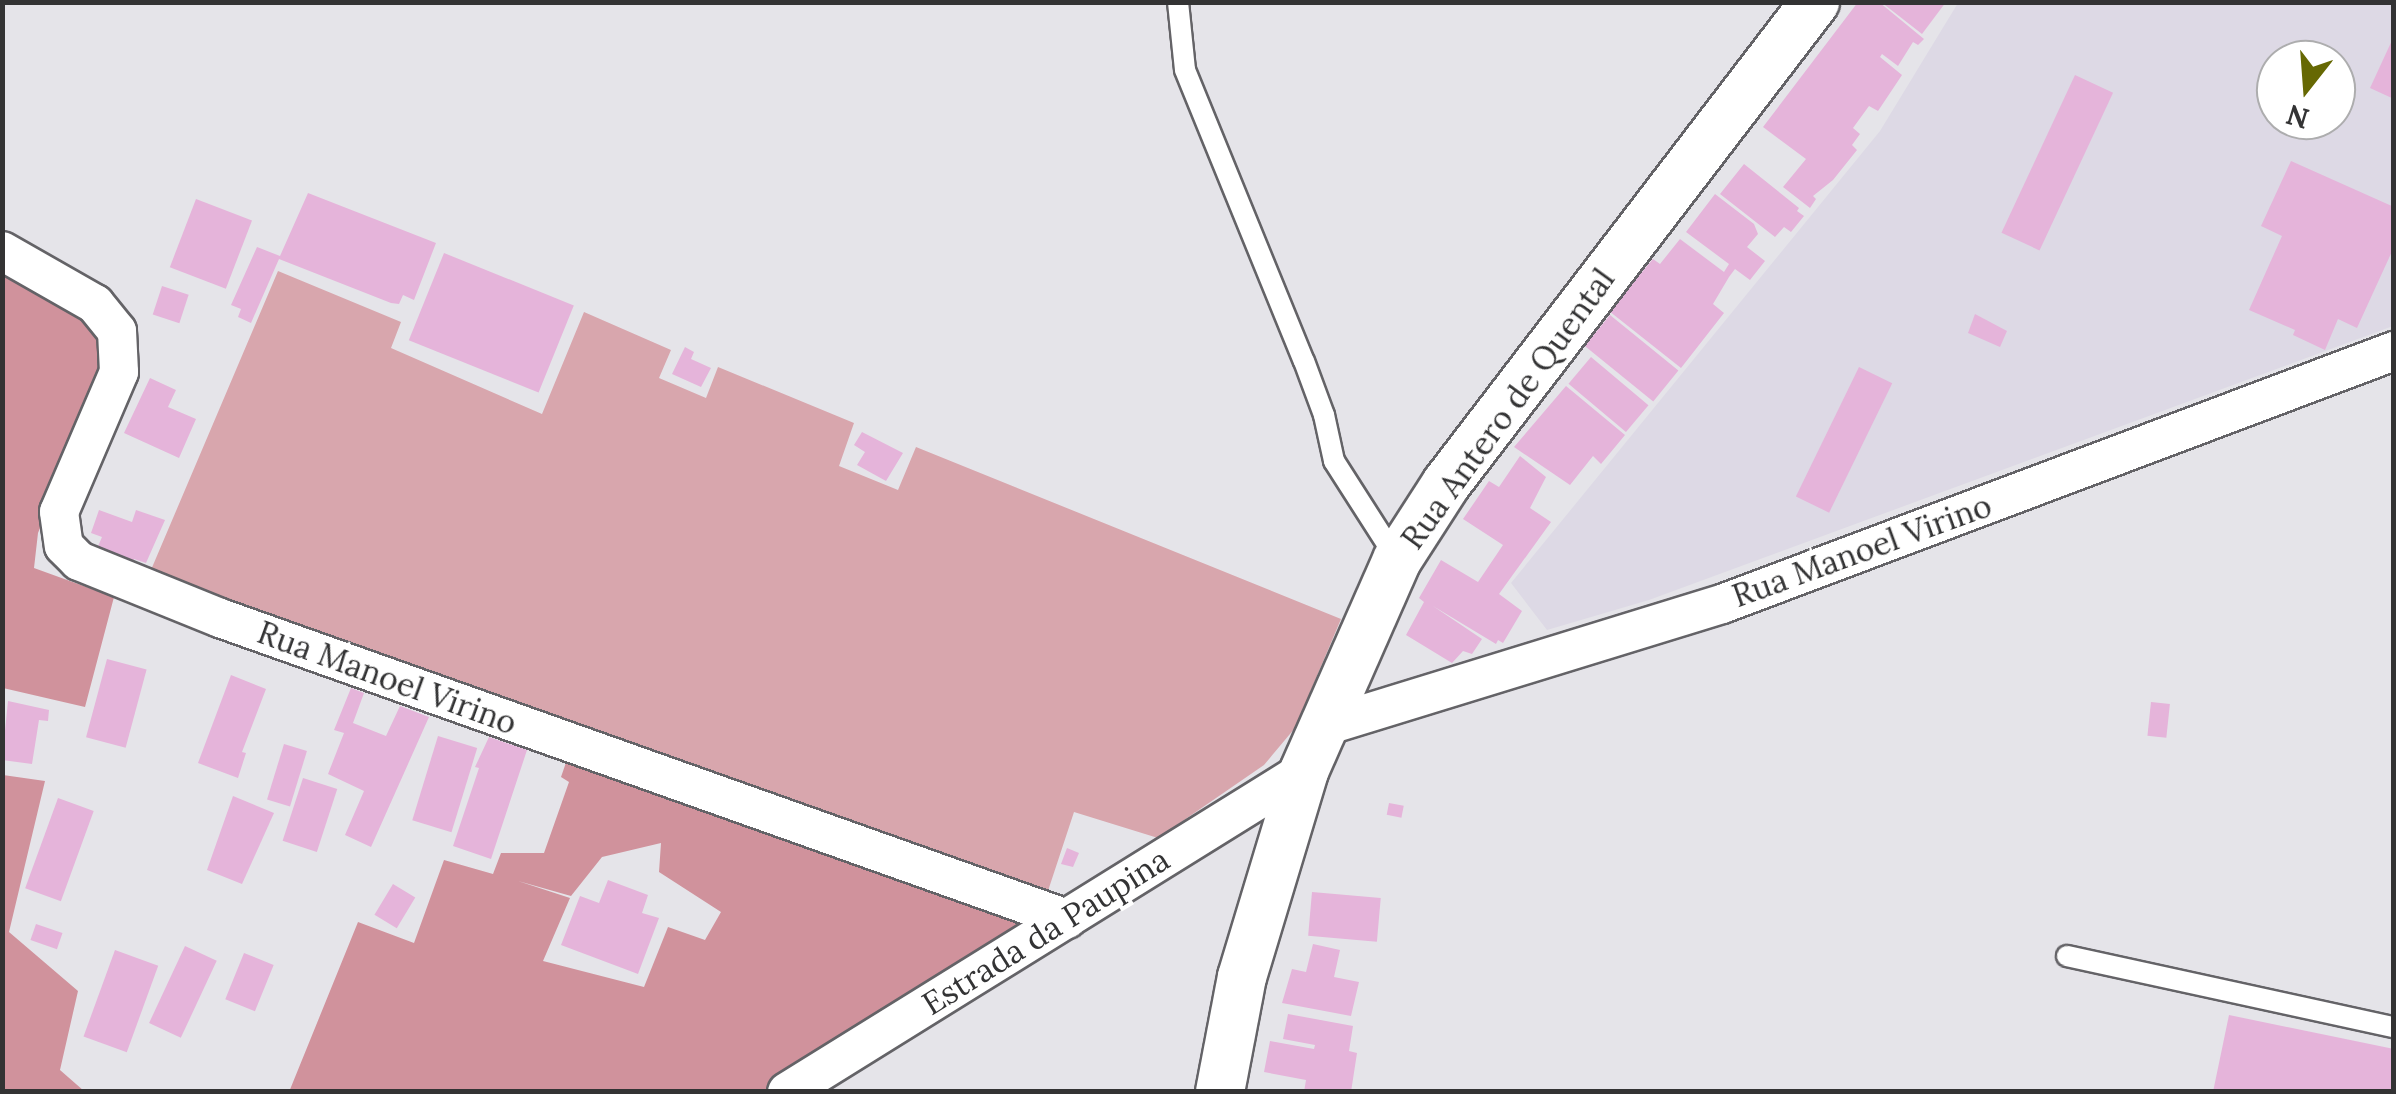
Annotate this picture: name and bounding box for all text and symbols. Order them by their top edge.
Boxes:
north arrow [2256,40,2356,140]
text: N [2282,96,2313,137]
street label: Rua Antero de Quental [1393,261,1623,557]
street label: Rua Manoel Virino [1727,486,1997,616]
street label: Rua Manoel Virino [252,613,522,743]
street label: Estrada da Paupina [915,840,1177,1024]

